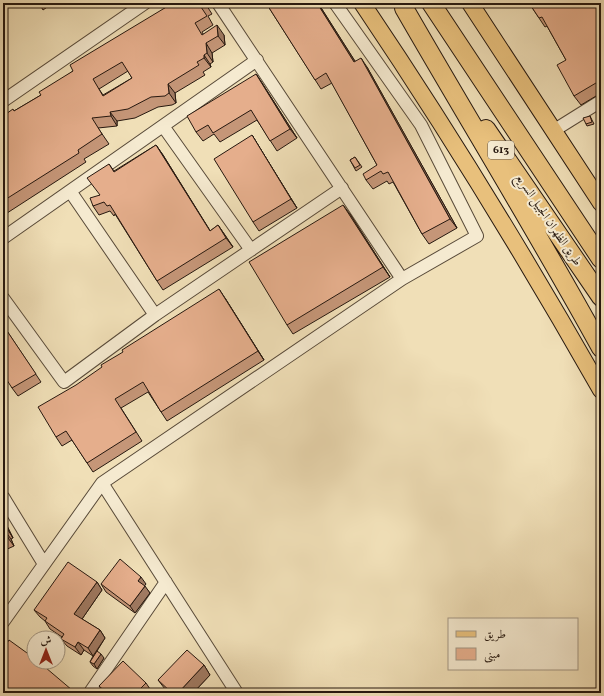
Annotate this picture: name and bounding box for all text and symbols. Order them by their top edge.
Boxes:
road number: 613 [488,141,514,159]
street label: طريق الظهران الجبيل السريع [509,171,585,271]
legend [448,618,578,670]
text: طريق [484,627,506,643]
north arrow [26,630,66,670]
text: ش [41,634,52,649]
text: مبنى [484,647,500,663]

